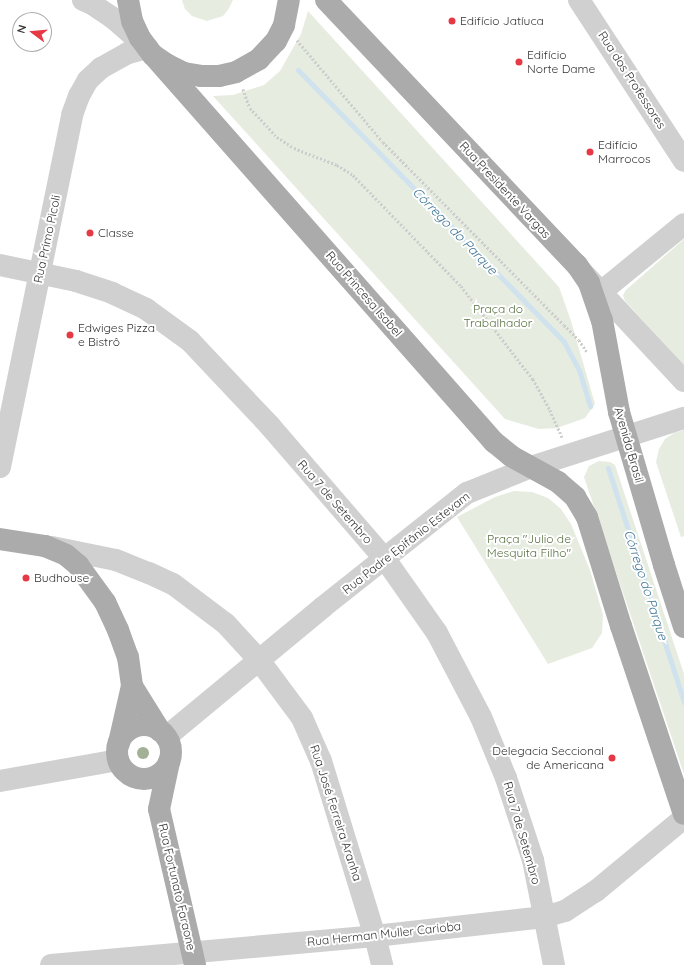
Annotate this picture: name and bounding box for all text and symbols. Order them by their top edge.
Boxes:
north arrow [12,12,52,52]
place label: Edifício Jatíuca [460,14,544,28]
marker: Edifício Jatíuca [447,16,457,26]
text: N [14,23,29,35]
street label: Rua dos Professores [595,29,669,131]
place label: Edifício Norte Dame [527,48,595,76]
marker: Edifício Norte Dame [514,57,524,67]
place label: Edifício Marrocos [598,138,651,166]
street label: Rua Presidente Vargas [457,139,553,241]
marker: Edifício Marrocos [585,147,595,157]
water label: Córrego do Parque [410,184,500,278]
street label: Rua Primo Picoli [31,194,63,284]
place label: Classe [98,226,134,240]
marker: Classe [85,228,95,238]
street label: Rua Princesa Isabel [323,248,405,340]
park label: Praça do Trabalhador [464,302,532,330]
place label: Edwiges Pizza e Bistrô [78,321,155,349]
marker: Edwiges Pizza e Bistrô [65,330,75,340]
street label: Avenida Brasil [611,405,647,485]
street label: Rua 7 de Setembro [295,457,375,547]
street label: Rua Padre Epifânio Estevam [340,489,472,597]
water label: Córrego do Parque [621,528,671,642]
park label: Praça "Julio de Mesquita Filho" [487,532,571,560]
place label: Budhouse [34,571,89,585]
marker: Budhouse [21,573,31,583]
street label: Rua José Ferreira Aranha [307,743,365,883]
place label: Delegacia Seccional de Americana [492,744,604,772]
marker: Delegacia Seccional de Americana [607,753,617,763]
street label: Rua 7 de Setembro [500,780,544,886]
street label: Rua Fortunato Faraone [155,822,199,952]
street label: Rua Herman Muller Carioba [306,919,462,949]

